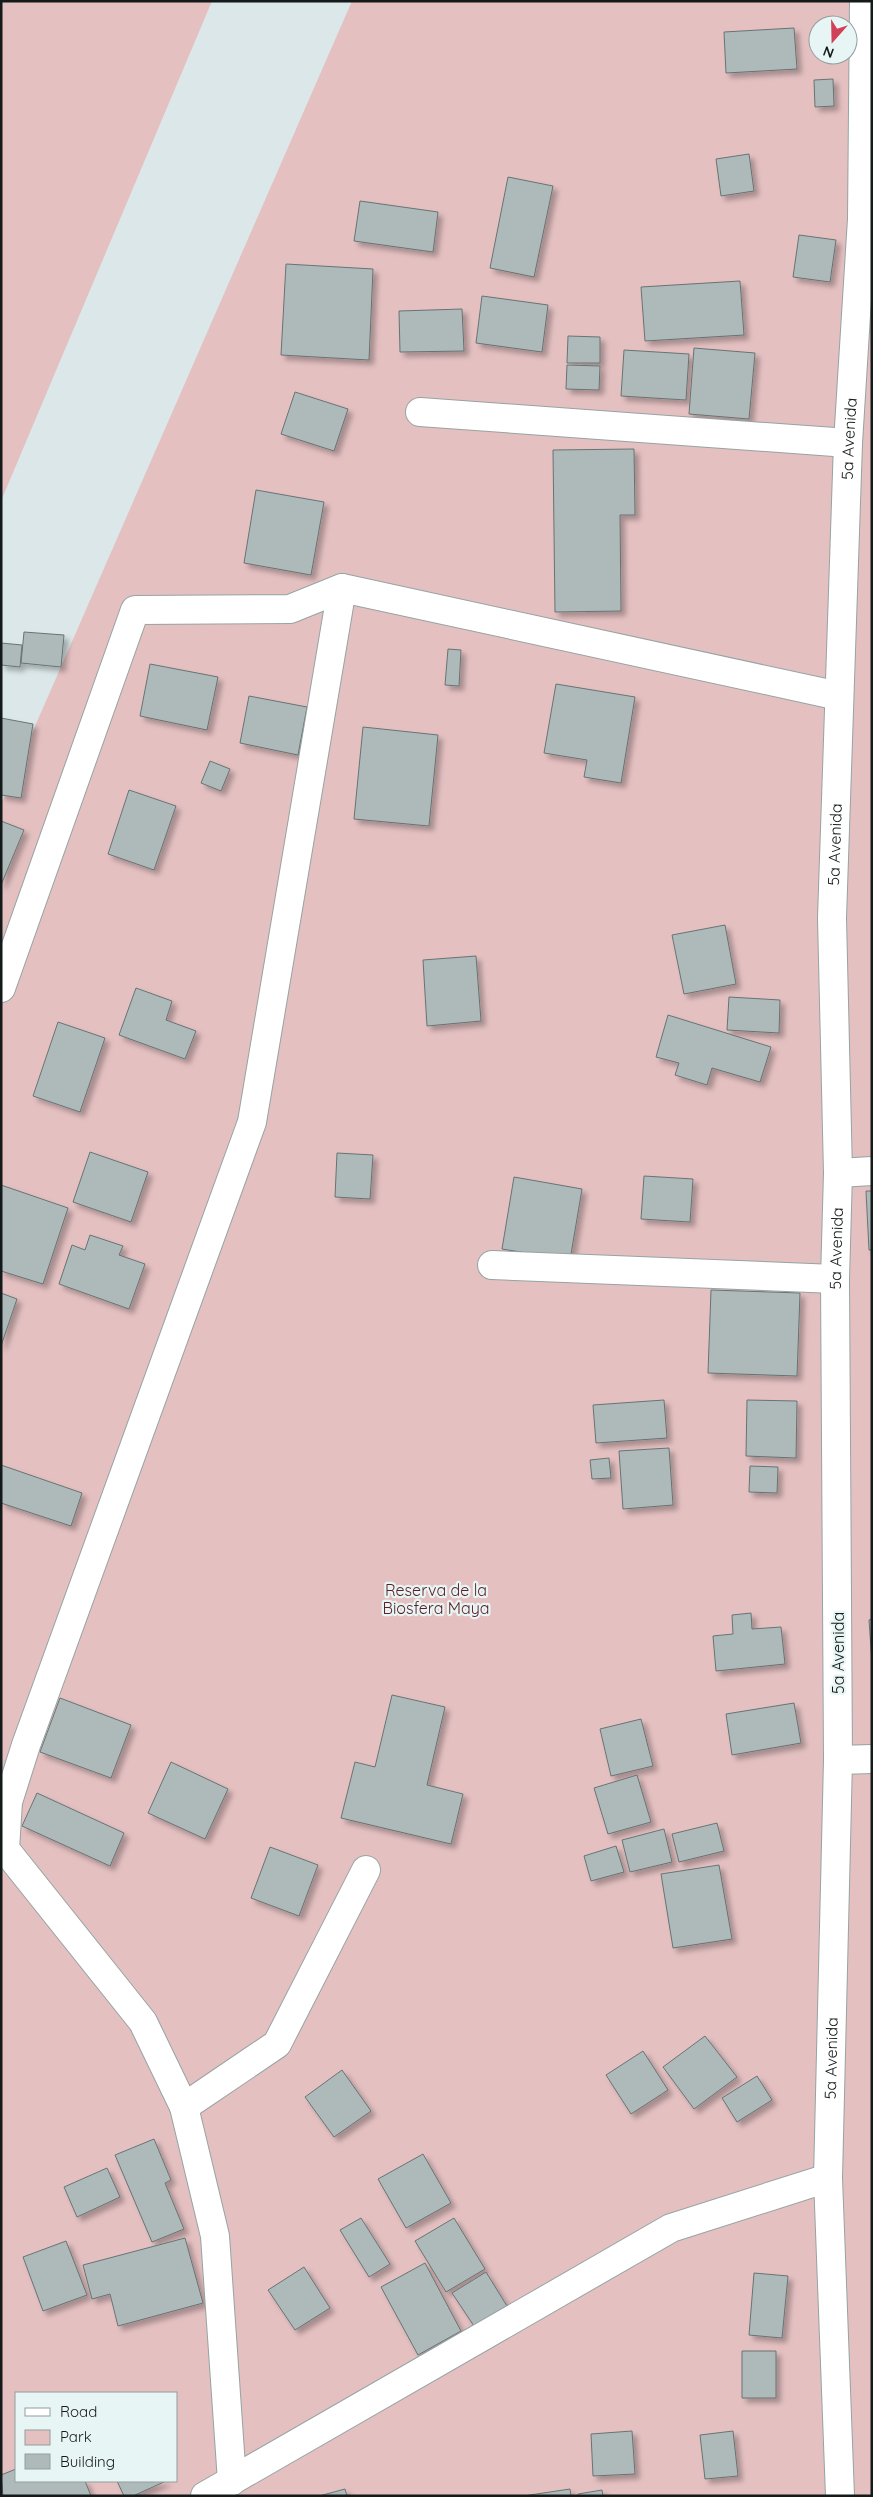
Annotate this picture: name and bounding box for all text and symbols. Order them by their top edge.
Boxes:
north arrow [808,15,858,65]
text: N [821,42,836,62]
street label: 5a Avenida [837,397,861,480]
street label: 5a Avenida [823,803,846,886]
street label: 5a Avenida [825,1207,847,1290]
park label: Reserva de la Biosfera Maya [383,1580,489,1618]
street label: 5a Avenida [828,1612,848,1694]
street label: 5a Avenida [820,2017,842,2100]
legend [15,2392,178,2482]
text: Road [60,2402,97,2421]
text: Park [60,2427,92,2446]
text: Building [60,2452,115,2471]

